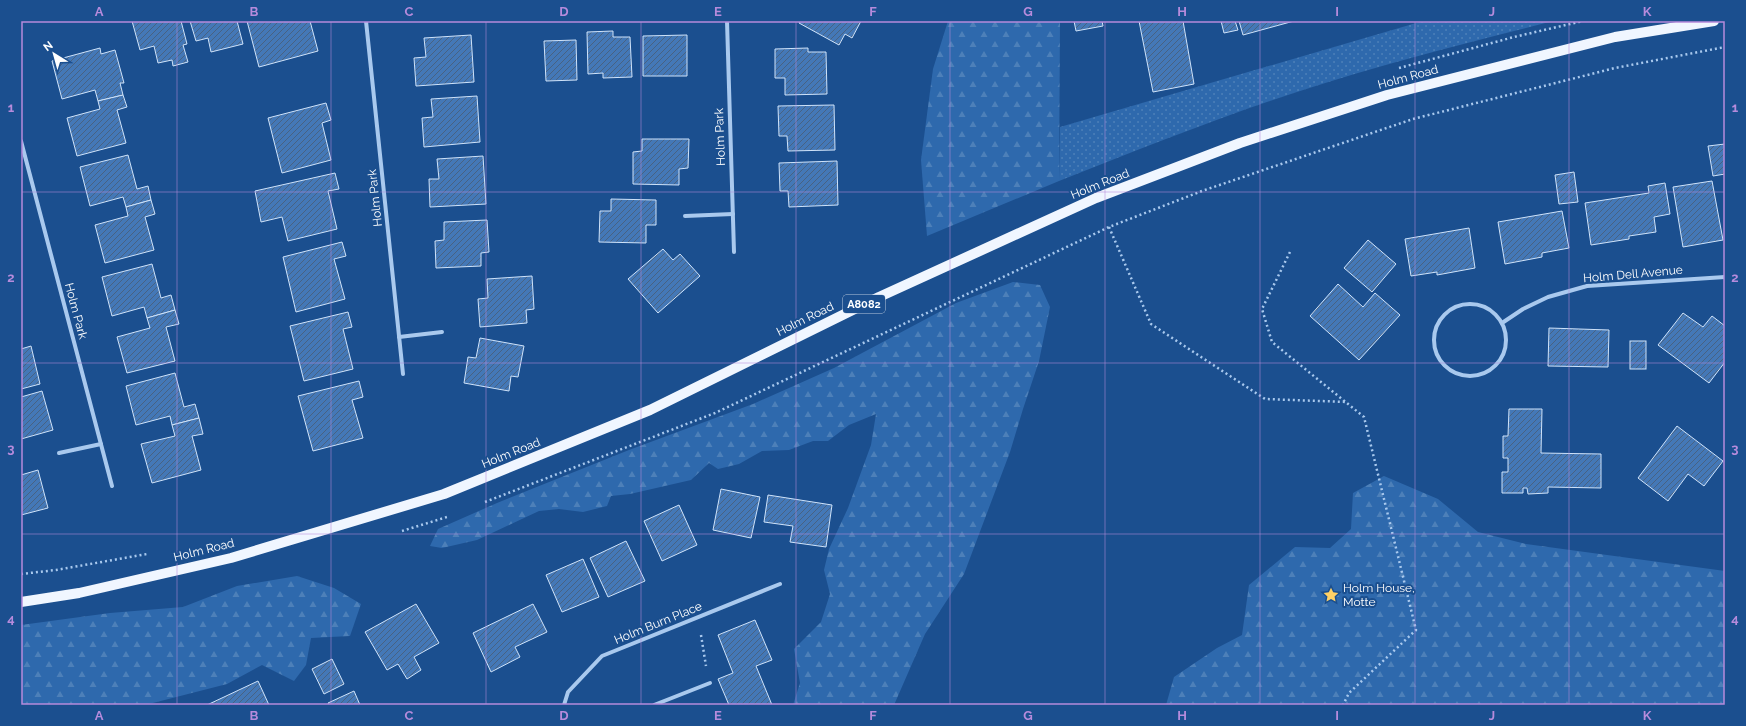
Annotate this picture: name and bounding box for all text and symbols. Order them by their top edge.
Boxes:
text: A [95,4,104,19]
text: B [250,4,259,19]
text: C [405,4,414,19]
text: D [559,4,569,19]
text: E [714,4,722,19]
text: F [869,4,877,19]
text: G [1023,4,1033,19]
text: H [1177,4,1187,19]
text: I [1335,4,1339,19]
text: J [1489,4,1495,19]
text: K [1643,4,1652,19]
north arrow [34,34,74,74]
text: N [41,39,56,54]
street label: Holm Road [1376,62,1440,92]
text: 1 [8,100,15,115]
text: 1 [1732,100,1739,115]
street label: Holm Park [712,107,728,166]
street label: Holm Road [1069,166,1131,202]
street label: Holm Park [365,168,385,227]
street label: Holm Dell Avenue [1583,263,1683,285]
text: 2 [7,270,15,285]
text: 2 [1731,270,1739,285]
street label: Holm Park [62,281,90,341]
road number: A8082 [843,295,885,313]
street label: Holm Road [774,299,836,339]
street label: Holm Road [480,435,542,471]
text: 3 [7,441,15,456]
text: 3 [1731,441,1739,456]
street label: Holm Road [172,536,236,564]
place label: Holm House, Motte [1343,581,1415,609]
place icon: Holm House, Motte [1322,586,1340,604]
street label: Holm Burn Place [612,599,704,647]
text: 4 [7,611,15,626]
text: 4 [1731,611,1739,626]
text: A [95,708,104,723]
text: B [250,708,259,723]
text: C [405,708,414,723]
text: D [559,708,569,723]
text: E [714,708,722,723]
text: F [869,708,877,723]
text: G [1023,708,1033,723]
text: H [1177,708,1187,723]
text: I [1335,708,1339,723]
text: J [1489,708,1495,723]
text: K [1643,708,1652,723]

